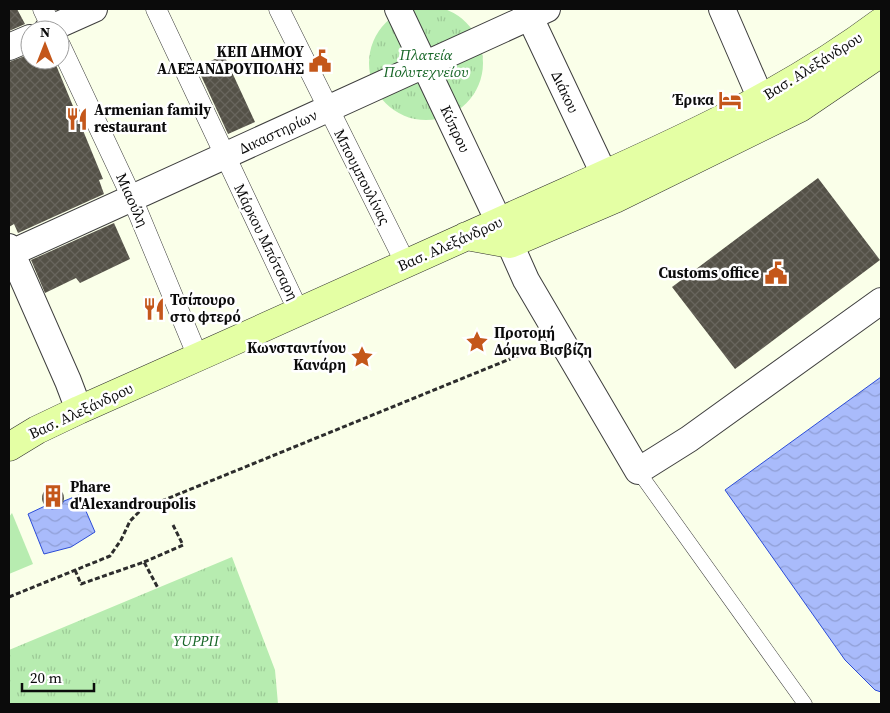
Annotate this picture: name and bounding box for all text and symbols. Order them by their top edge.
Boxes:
north arrow [20,20,70,70]
text: N [40,22,50,42]
street label: Βασ. Αλεξάνδρου [759,27,866,104]
place label: ΚΕΠ ΔΗΜΟΥ ΑΛΕΞΑΝΔΡΟΥΠΟΛΗΣ [157,41,305,79]
park label: Πλατεία Πολυτεχνείου [382,44,469,82]
public building icon: ΚΕΠ ΔΗΜΟΥ ΑΛΕΞΑΝΔΡΟΥΠΟΛΗΣ [307,48,333,74]
street label: Διάκου [547,67,584,116]
hotel icon: Έρικα [717,87,743,113]
place label: Έρικα [671,89,714,110]
place label: Armenian family restaurant [94,99,211,137]
street label: Κύπρου [435,102,476,156]
street label: Δικαστηρίων [235,104,320,159]
restaurant icon: Armenian family restaurant [64,106,90,132]
street label: Μπουμπουλίνας [329,125,396,228]
street label: Μιαούλη [111,169,154,230]
street label: Μάρκου Μπότσαρη [229,180,304,304]
street label: Βασ. Αλεξάνδρου [394,211,506,276]
public building icon: Customs office [763,260,789,286]
place label: Customs office [659,262,759,283]
place label: Τσίπουρο στο φτερό [170,289,241,327]
restaurant icon: Τσίπουρο στο φτερό [141,296,167,322]
place label: Προτομή Δόμνα Βισβίζη [494,322,592,360]
place icon: Προτομή Δόμνα Βισβίζη [464,329,490,355]
place label: Κωνσταντίνου Κανάρη [247,337,346,375]
place icon: Κωνσταντίνου Κανάρη [349,344,375,370]
street label: Βασ. Αλεξάνδρου [25,377,136,444]
place label: Phare d'Alexandroupolis [70,476,196,514]
building icon: Phare d'Alexandroupolis [40,483,66,509]
park label: YUPPII [173,630,220,651]
scale bar [22,660,95,692]
text: 20 m [30,667,62,688]

